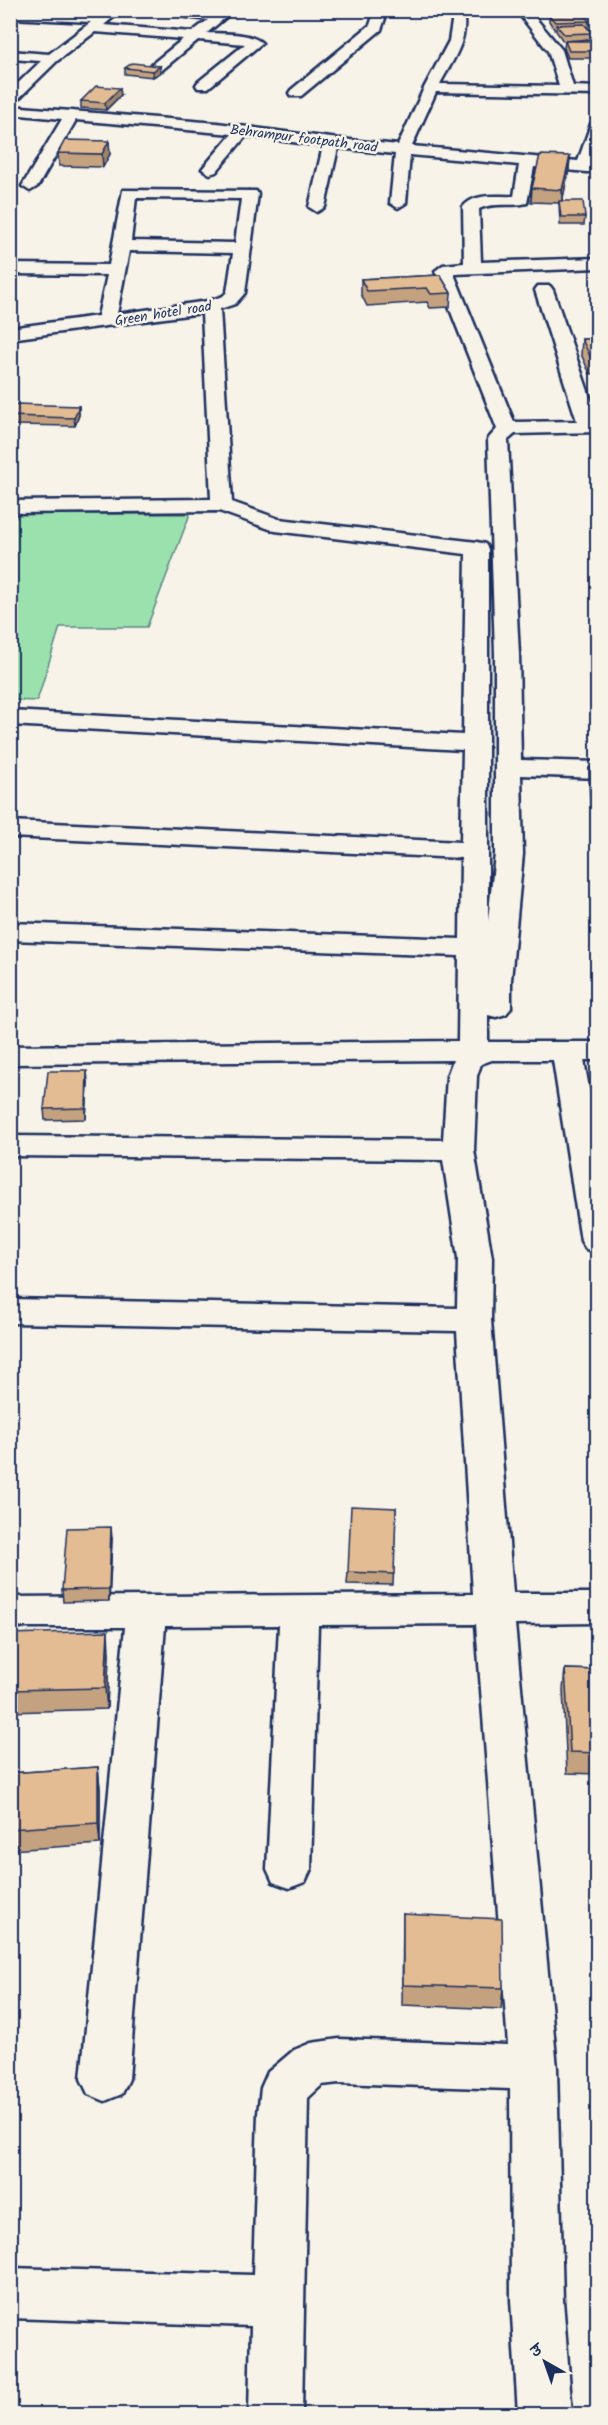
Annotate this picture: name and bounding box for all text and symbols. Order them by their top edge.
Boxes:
street label: Behrampur footpath road [229,119,380,159]
street label: Green hotel road [113,295,214,333]
north arrow [515,2332,575,2392]
text: उ [524,2337,550,2364]

